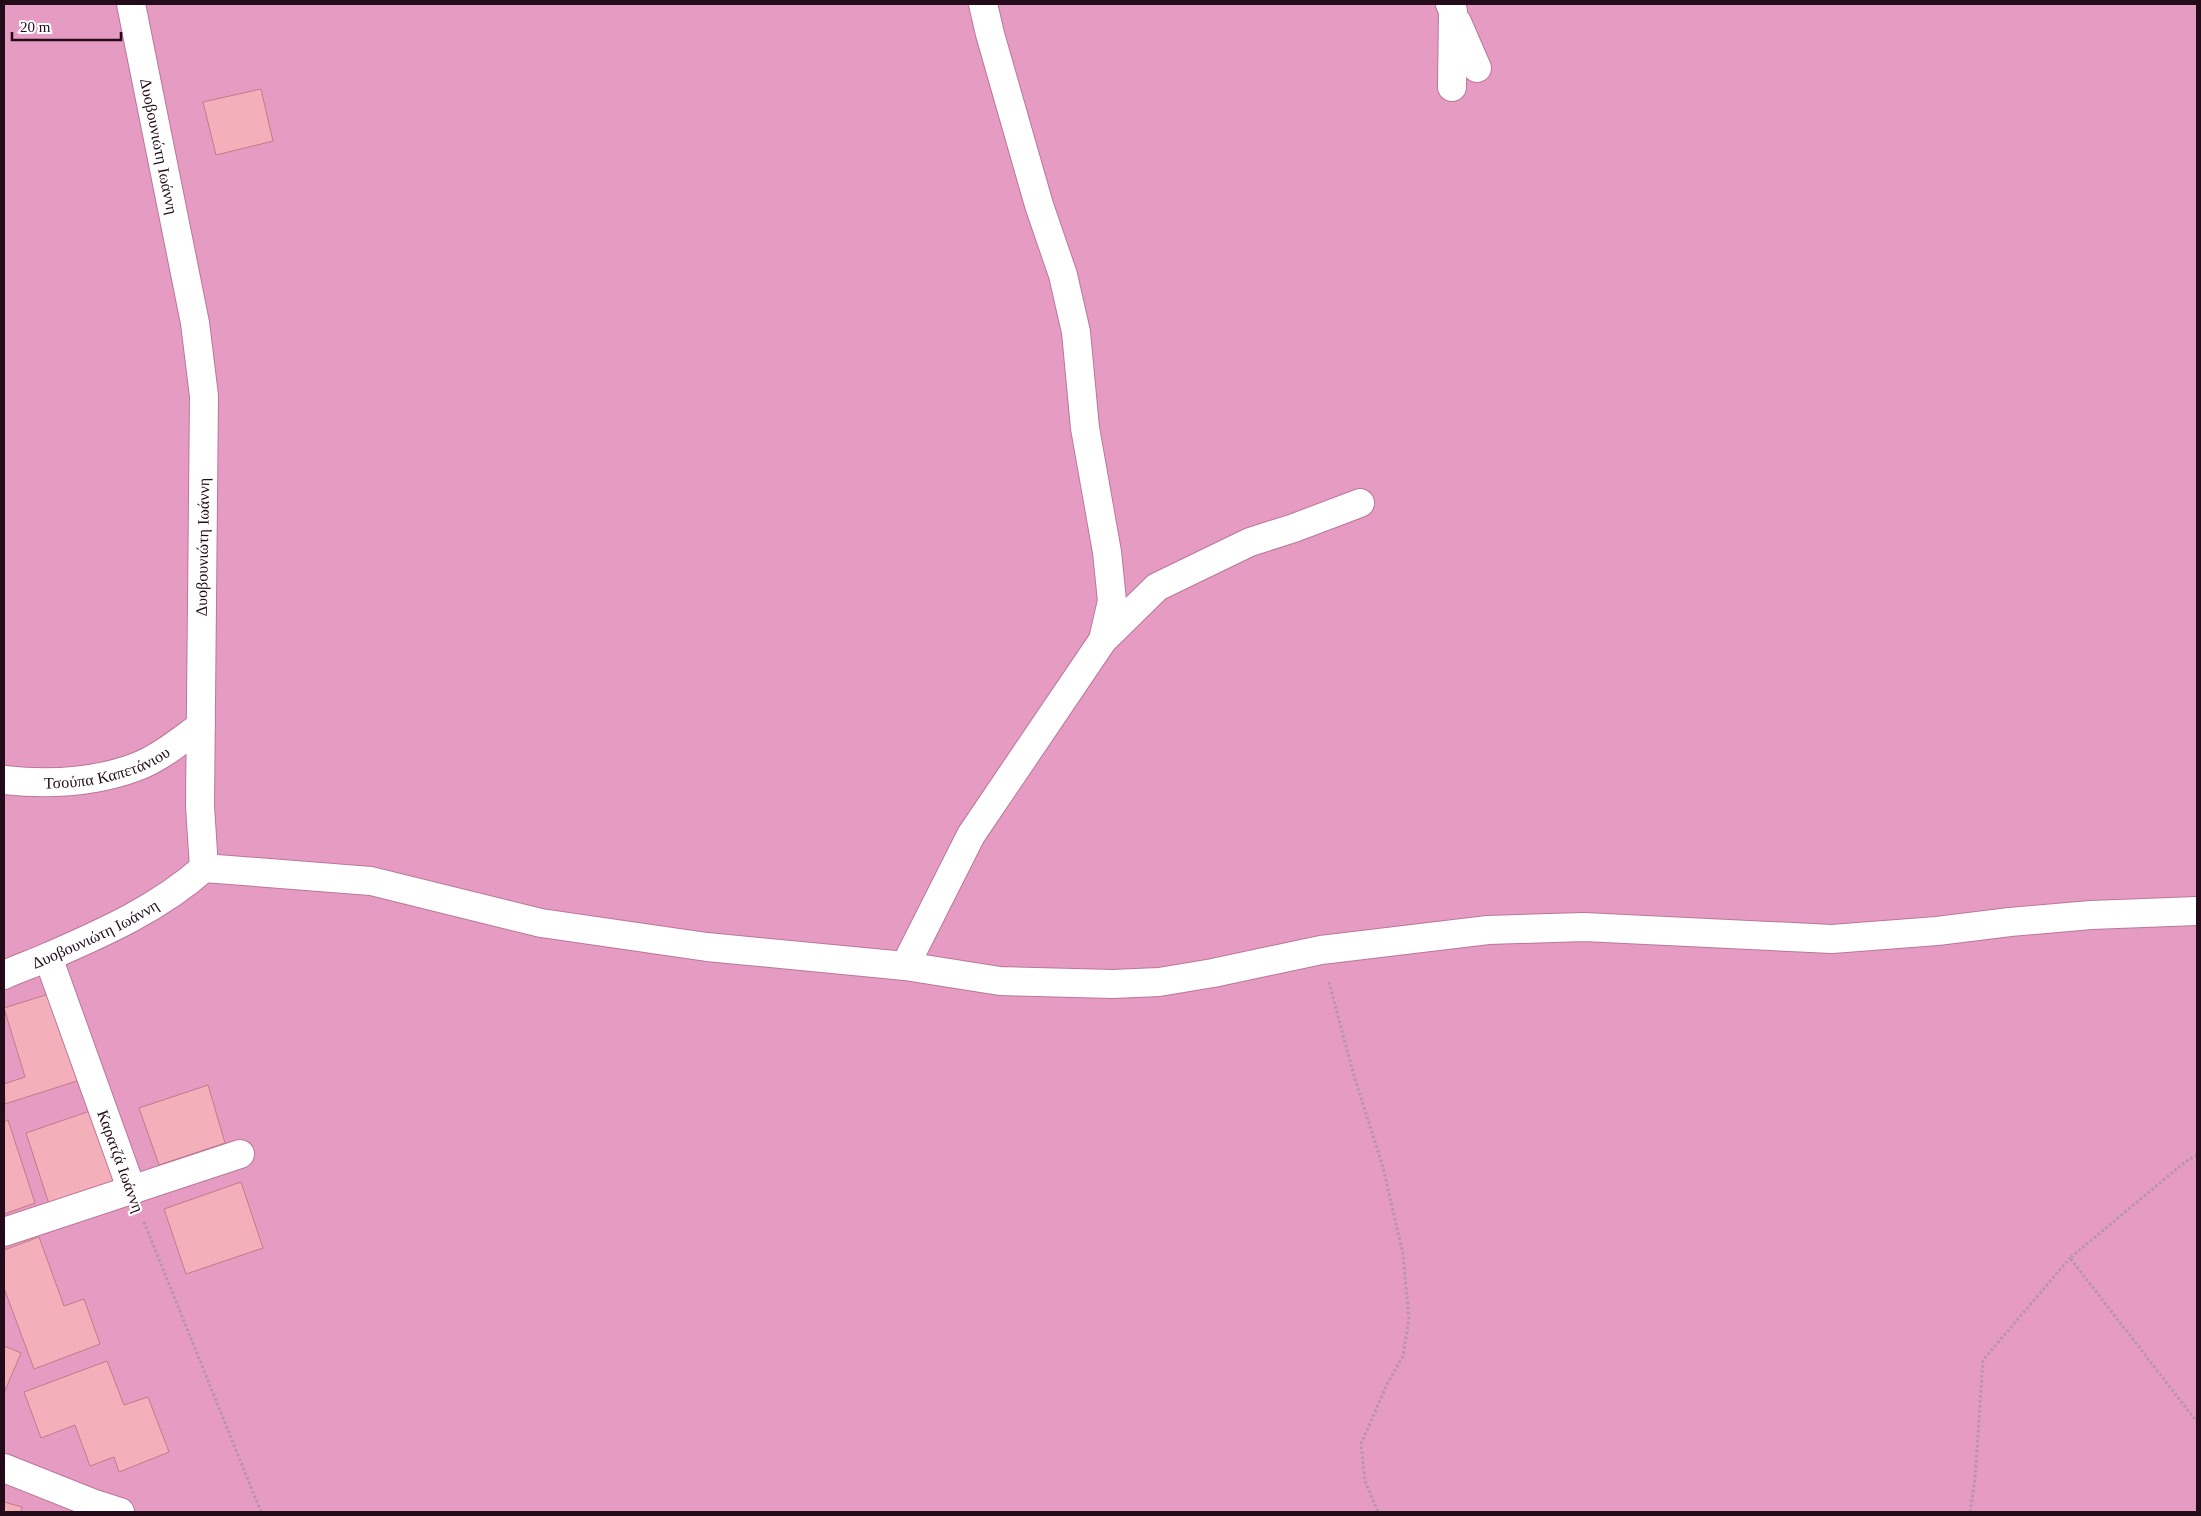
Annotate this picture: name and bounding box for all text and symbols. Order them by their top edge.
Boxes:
scale bar [12,10,121,42]
text: 20 m [20,19,51,35]
street label: Δυοβουνιώτη Ιωάννη [137,77,181,216]
street label: Δυοβουνιώτη Ιωάννη [193,478,213,616]
street label: Τσούπα Καπετάνιου [44,743,173,791]
street label: Δυοβουνιώτη Ιωάννη [30,896,162,972]
street label: Καρατζά Ιωάννη [93,1108,147,1215]

